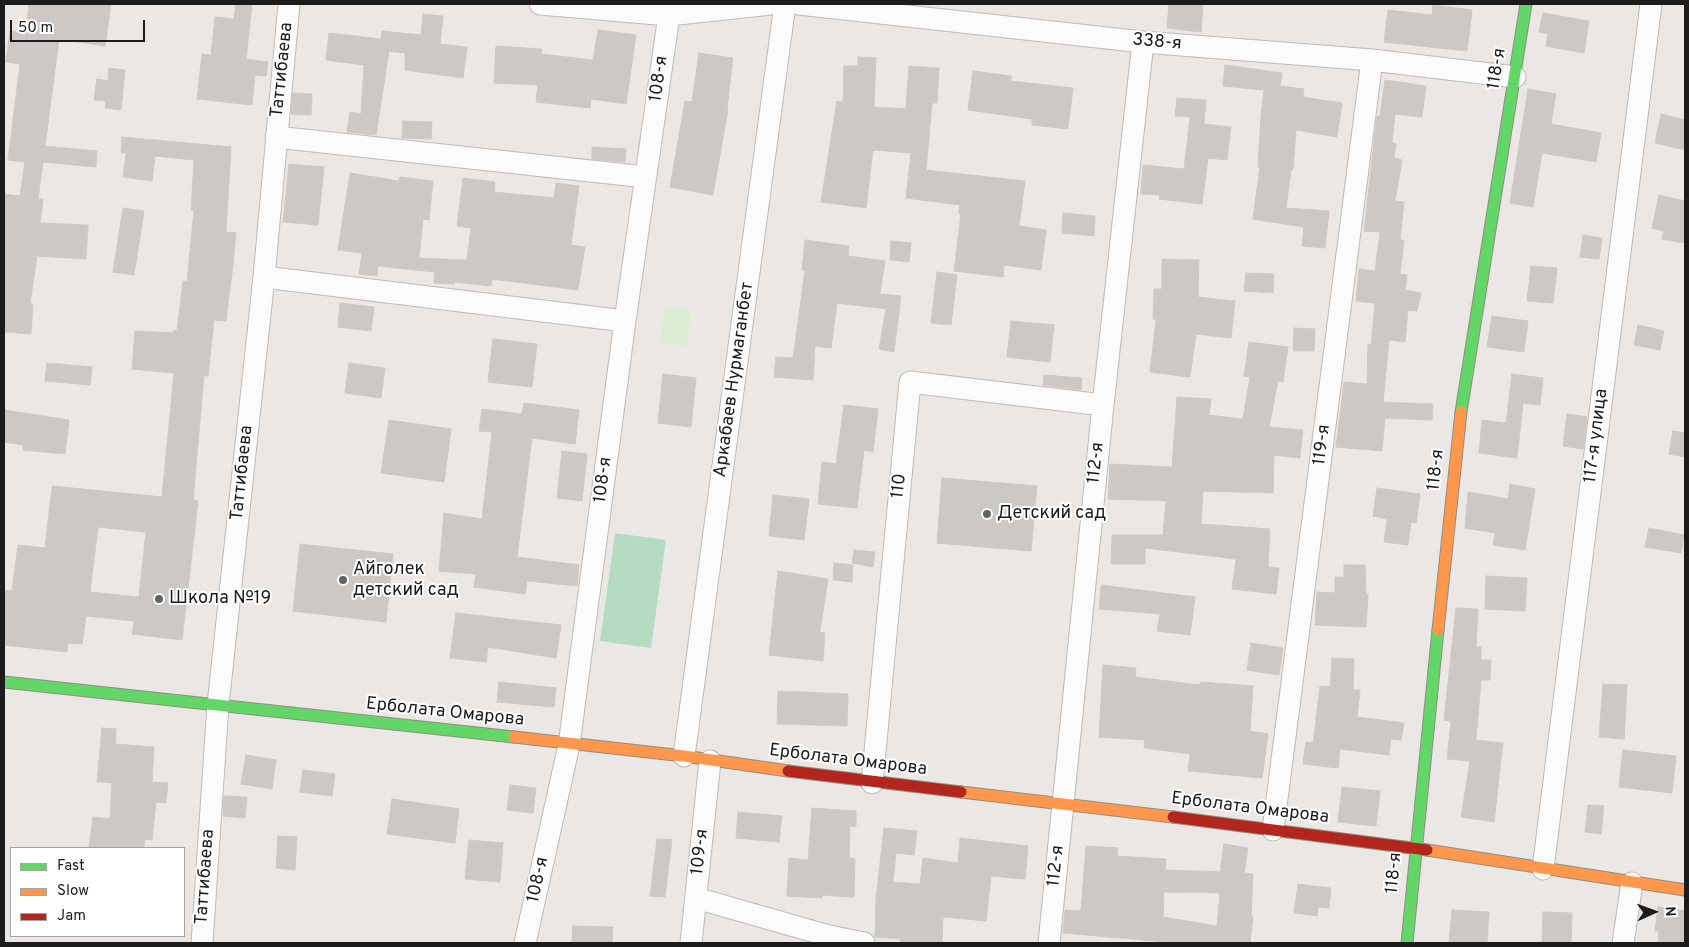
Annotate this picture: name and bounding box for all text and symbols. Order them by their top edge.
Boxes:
scale bar [12,10,148,42]
text: 50 m [18,19,53,38]
street label: Таттибаева [267,21,299,119]
street label: 338-я [1131,30,1183,56]
street label: 118-я [1484,47,1512,91]
street label: 108-я [646,55,674,103]
street label: Аркабаев Нурмаганбет [711,281,759,479]
street label: 117-я улица [1580,388,1614,484]
street label: 119-я [1310,423,1336,467]
street label: Таттибаева [227,424,259,522]
street label: 112-я [1084,441,1110,485]
street label: 118-я [1424,448,1450,492]
street label: 108-я [590,456,618,504]
street label: 110 [888,472,912,500]
place label: Детский сад [997,503,1106,525]
marker: Детский сад [981,508,993,520]
place label: Айголек детский сад [353,559,459,602]
marker: Айголек детский сад [337,574,349,586]
place label: Школа №19 [169,588,271,610]
marker: Школа №19 [153,593,165,605]
street label: Ерболата Омарова [365,694,525,732]
street label: Ерболата Омарова [768,741,928,781]
street label: Ерболата Омарова [1170,789,1330,829]
street label: 109-я [688,828,714,876]
street label: Таттибаева [192,829,220,925]
street label: 112-я [1044,844,1070,888]
legend [10,847,185,937]
street label: 118-я [1382,851,1408,895]
street label: 108-я [524,855,554,905]
text: Fast [57,857,85,876]
text: Slow [57,882,89,901]
north arrow [1629,887,1679,937]
text: N [1661,906,1678,917]
text: Jam [57,907,86,926]

